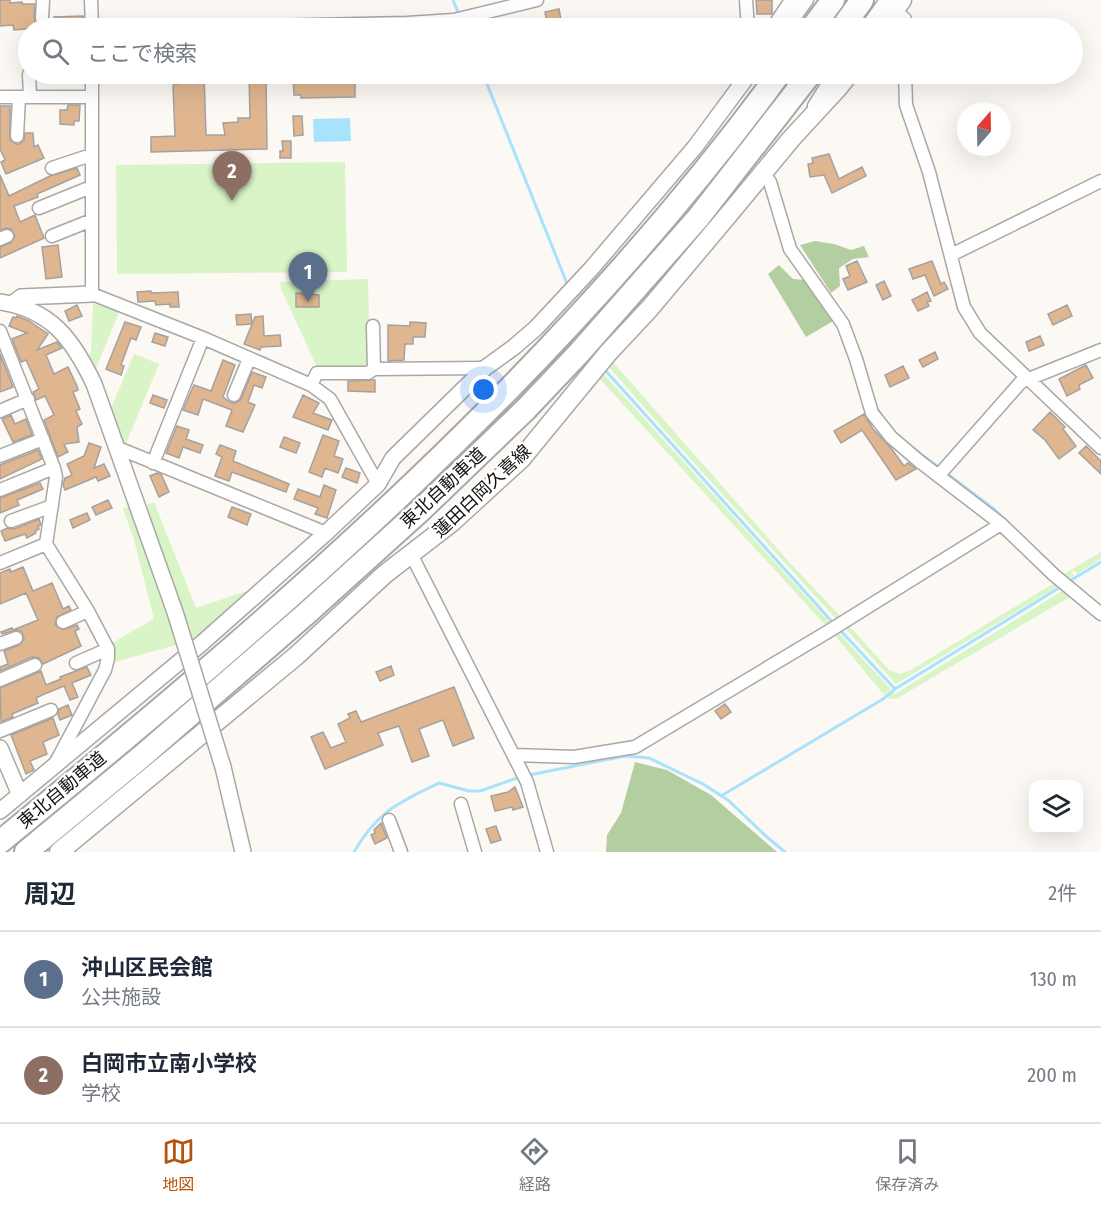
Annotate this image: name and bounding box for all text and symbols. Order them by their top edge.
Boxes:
search box [18,18,1083,84]
icon: search [39,35,72,68]
text: ここで検索 [87,40,197,67]
north arrow [957,102,1011,156]
pin: 2 [212,152,252,201]
pin: 1 [288,252,328,302]
your location [469,375,498,404]
street label: 蓮田白岡久喜線 [428,440,536,542]
street label: 東北自動車道 [396,443,490,533]
street label: 東北自動車道 [14,747,110,833]
map controls [1029,780,1083,834]
button: layers [1029,780,1083,834]
text: 周辺 [24,879,76,910]
text: 2件 [1048,881,1077,905]
text: 沖山区民会館 [81,954,213,981]
text: 1 [39,967,48,991]
text: 130 m [1030,967,1077,991]
text: 公共施設 [81,985,161,1009]
text: 白岡市立南小学校 [81,1050,257,1077]
text: 2 [39,1063,48,1087]
text: 200 m [1027,1063,1077,1087]
text: 学校 [81,1081,121,1105]
tab: 地図 [162,1135,195,1195]
tab: 経路 [518,1135,551,1195]
tab: 保存済み [875,1135,939,1195]

